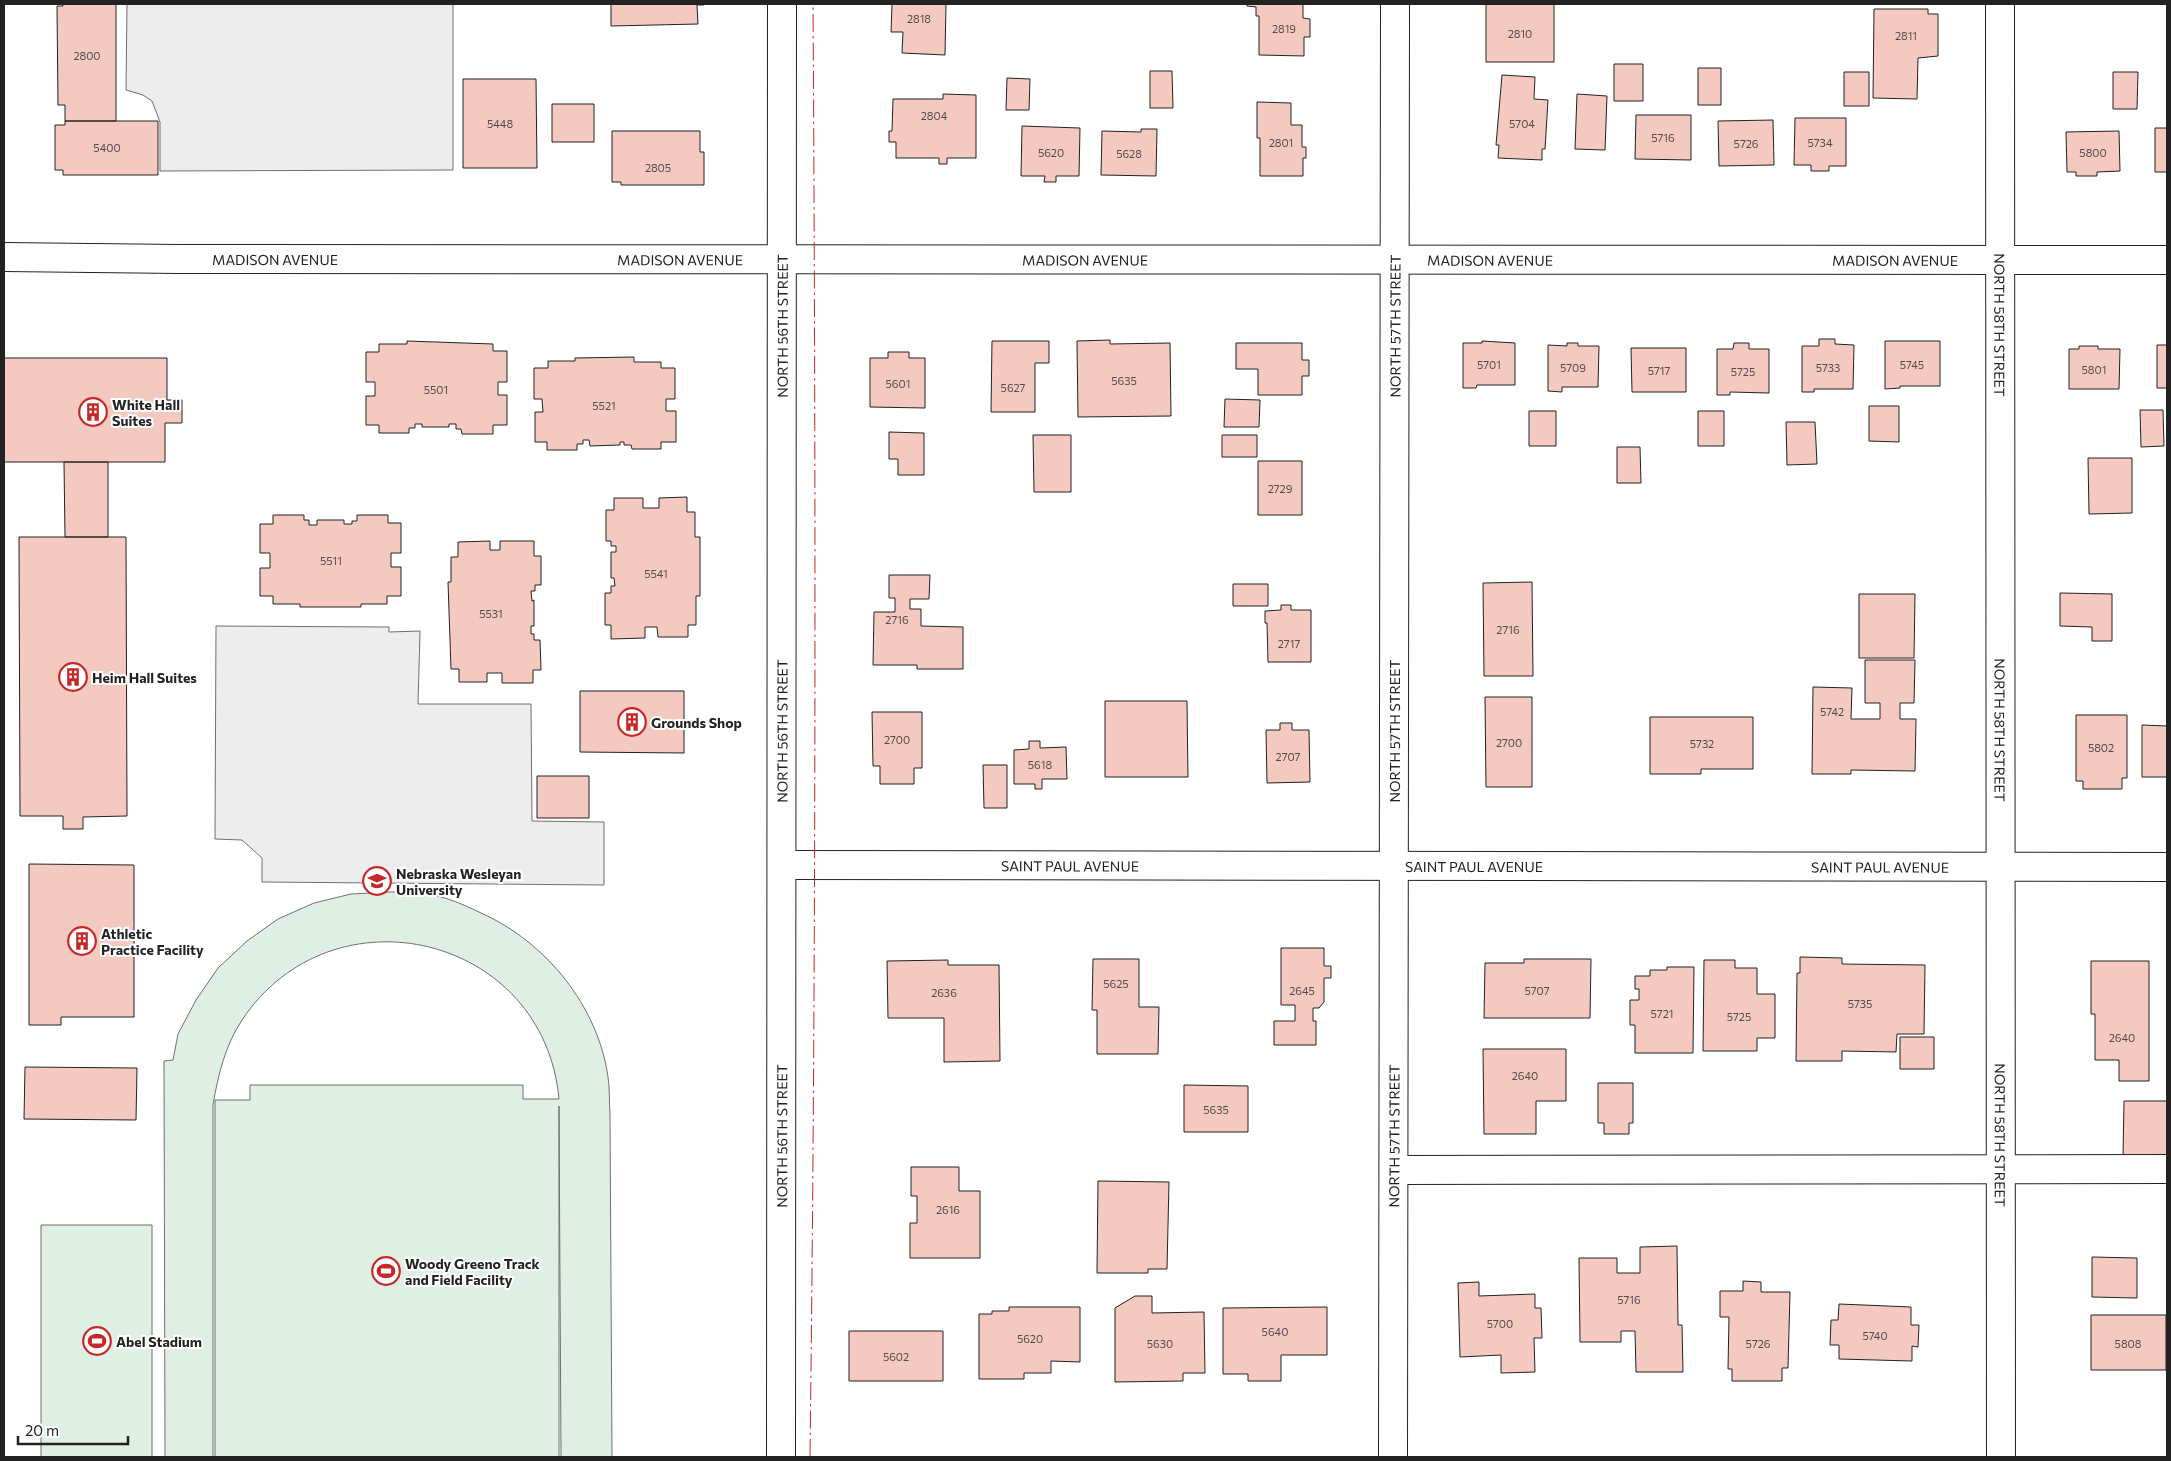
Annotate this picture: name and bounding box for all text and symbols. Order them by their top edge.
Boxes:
house number: 2818 [907,12,931,25]
house number: 2819 [1272,22,1296,35]
house number: 2810 [1508,27,1532,40]
house number: 2811 [1895,29,1917,42]
house number: 2800 [73,49,101,62]
house number: 2804 [921,109,948,122]
house number: 5448 [487,117,513,130]
house number: 5704 [1509,117,1535,130]
house number: 5716 [1651,131,1675,144]
house number: 2801 [1269,136,1293,149]
house number: 5734 [1807,136,1833,149]
house number: 5726 [1734,137,1759,150]
house number: 5400 [93,141,121,154]
house number: 5620 [1038,146,1064,159]
house number: 5800 [2079,146,2107,159]
house number: 5628 [1116,147,1142,160]
house number: 2805 [645,161,671,174]
street label: MADISON AVENUE [212,251,338,268]
street label: MADISON AVENUE [617,251,743,268]
street label: MADISON AVENUE [1022,251,1148,268]
street label: MADISON AVENUE [1427,251,1553,268]
street label: MADISON AVENUE [1832,251,1958,268]
street label: NORTH 58TH STREET [1992,253,2009,397]
street label: NORTH 56TH STREET [773,254,790,398]
street label: NORTH 57TH STREET [1386,254,1403,397]
house number: 5701 [1477,358,1501,371]
house number: 5745 [1900,358,1924,371]
house number: 5709 [1560,361,1586,374]
house number: 5733 [1816,361,1840,374]
house number: 5801 [2082,363,2106,376]
house number: 5717 [1648,364,1671,377]
house number: 5725 [1731,365,1755,378]
house number: 5635 [1111,374,1137,387]
house number: 5601 [886,377,910,390]
house number: 5627 [1001,381,1026,394]
house number: 5501 [424,383,448,396]
place label: White Hall Suites [112,396,180,429]
building icon: White Hall Suites [78,397,108,427]
house number: 5521 [592,399,616,412]
house number: 2729 [1268,482,1293,495]
house number: 5511 [320,554,342,567]
house number: 5541 [644,567,668,580]
house number: 5531 [479,607,503,620]
house number: 2716 [885,613,909,626]
house number: 2716 [1496,623,1520,636]
house number: 2717 [1278,637,1300,650]
street label: NORTH 58TH STREET [1992,658,2009,802]
street label: NORTH 56TH STREET [773,659,790,803]
street label: NORTH 57TH STREET [1385,659,1403,802]
building icon: Heim Hall Suites [58,662,88,692]
place label: Heim Hall Suites [92,669,197,686]
house number: 5742 [1820,705,1844,718]
building icon: Grounds Shop [617,707,647,737]
place label: Grounds Shop [651,714,742,731]
house number: 2700 [884,733,910,746]
house number: 2700 [1496,736,1522,749]
house number: 5732 [1690,737,1714,750]
house number: 5802 [2088,741,2114,754]
house number: 2707 [1276,750,1301,763]
house number: 5618 [1028,758,1053,771]
street label: SAINT PAUL AVENUE [1001,857,1139,874]
street label: SAINT PAUL AVENUE [1405,857,1543,875]
street label: SAINT PAUL AVENUE [1811,858,1949,875]
place label: Nebraska Wesleyan University [396,865,521,898]
school or university icon: Nebraska Wesleyan University [362,866,392,896]
place label: Athletic Practice Facility [101,925,204,958]
building icon: Athletic Practice Facility [67,926,97,956]
house number: 5625 [1103,977,1129,990]
house number: 2645 [1289,984,1315,997]
house number: 5707 [1524,984,1550,997]
house number: 2636 [931,986,957,999]
house number: 5735 [1848,997,1872,1010]
house number: 5721 [1651,1007,1673,1020]
house number: 5725 [1727,1010,1751,1023]
house number: 2640 [2109,1031,2135,1044]
street label: NORTH 58TH STREET [1992,1063,2009,1207]
street label: NORTH 56TH STREET [773,1064,790,1208]
street label: NORTH 57TH STREET [1385,1064,1402,1207]
house number: 2640 [1512,1069,1538,1082]
house number: 5635 [1203,1103,1229,1116]
house number: 2616 [936,1203,960,1216]
place label: Woody Greeno Track and Field Facility [405,1255,540,1288]
sports icon: Woody Greeno Track and Field Facility [371,1256,401,1286]
house number: 5716 [1617,1293,1641,1306]
house number: 5700 [1487,1317,1513,1330]
house number: 5640 [1262,1325,1288,1338]
sports icon: Abel Stadium [82,1326,112,1356]
house number: 5740 [1862,1329,1888,1342]
house number: 5620 [1017,1332,1043,1345]
place label: Abel Stadium [116,1333,202,1350]
house number: 5630 [1147,1337,1173,1350]
house number: 5726 [1746,1337,1771,1350]
house number: 5808 [2115,1337,2142,1350]
house number: 5602 [883,1350,909,1363]
scale bar [18,1414,128,1446]
text: 20 m [25,1421,59,1439]

